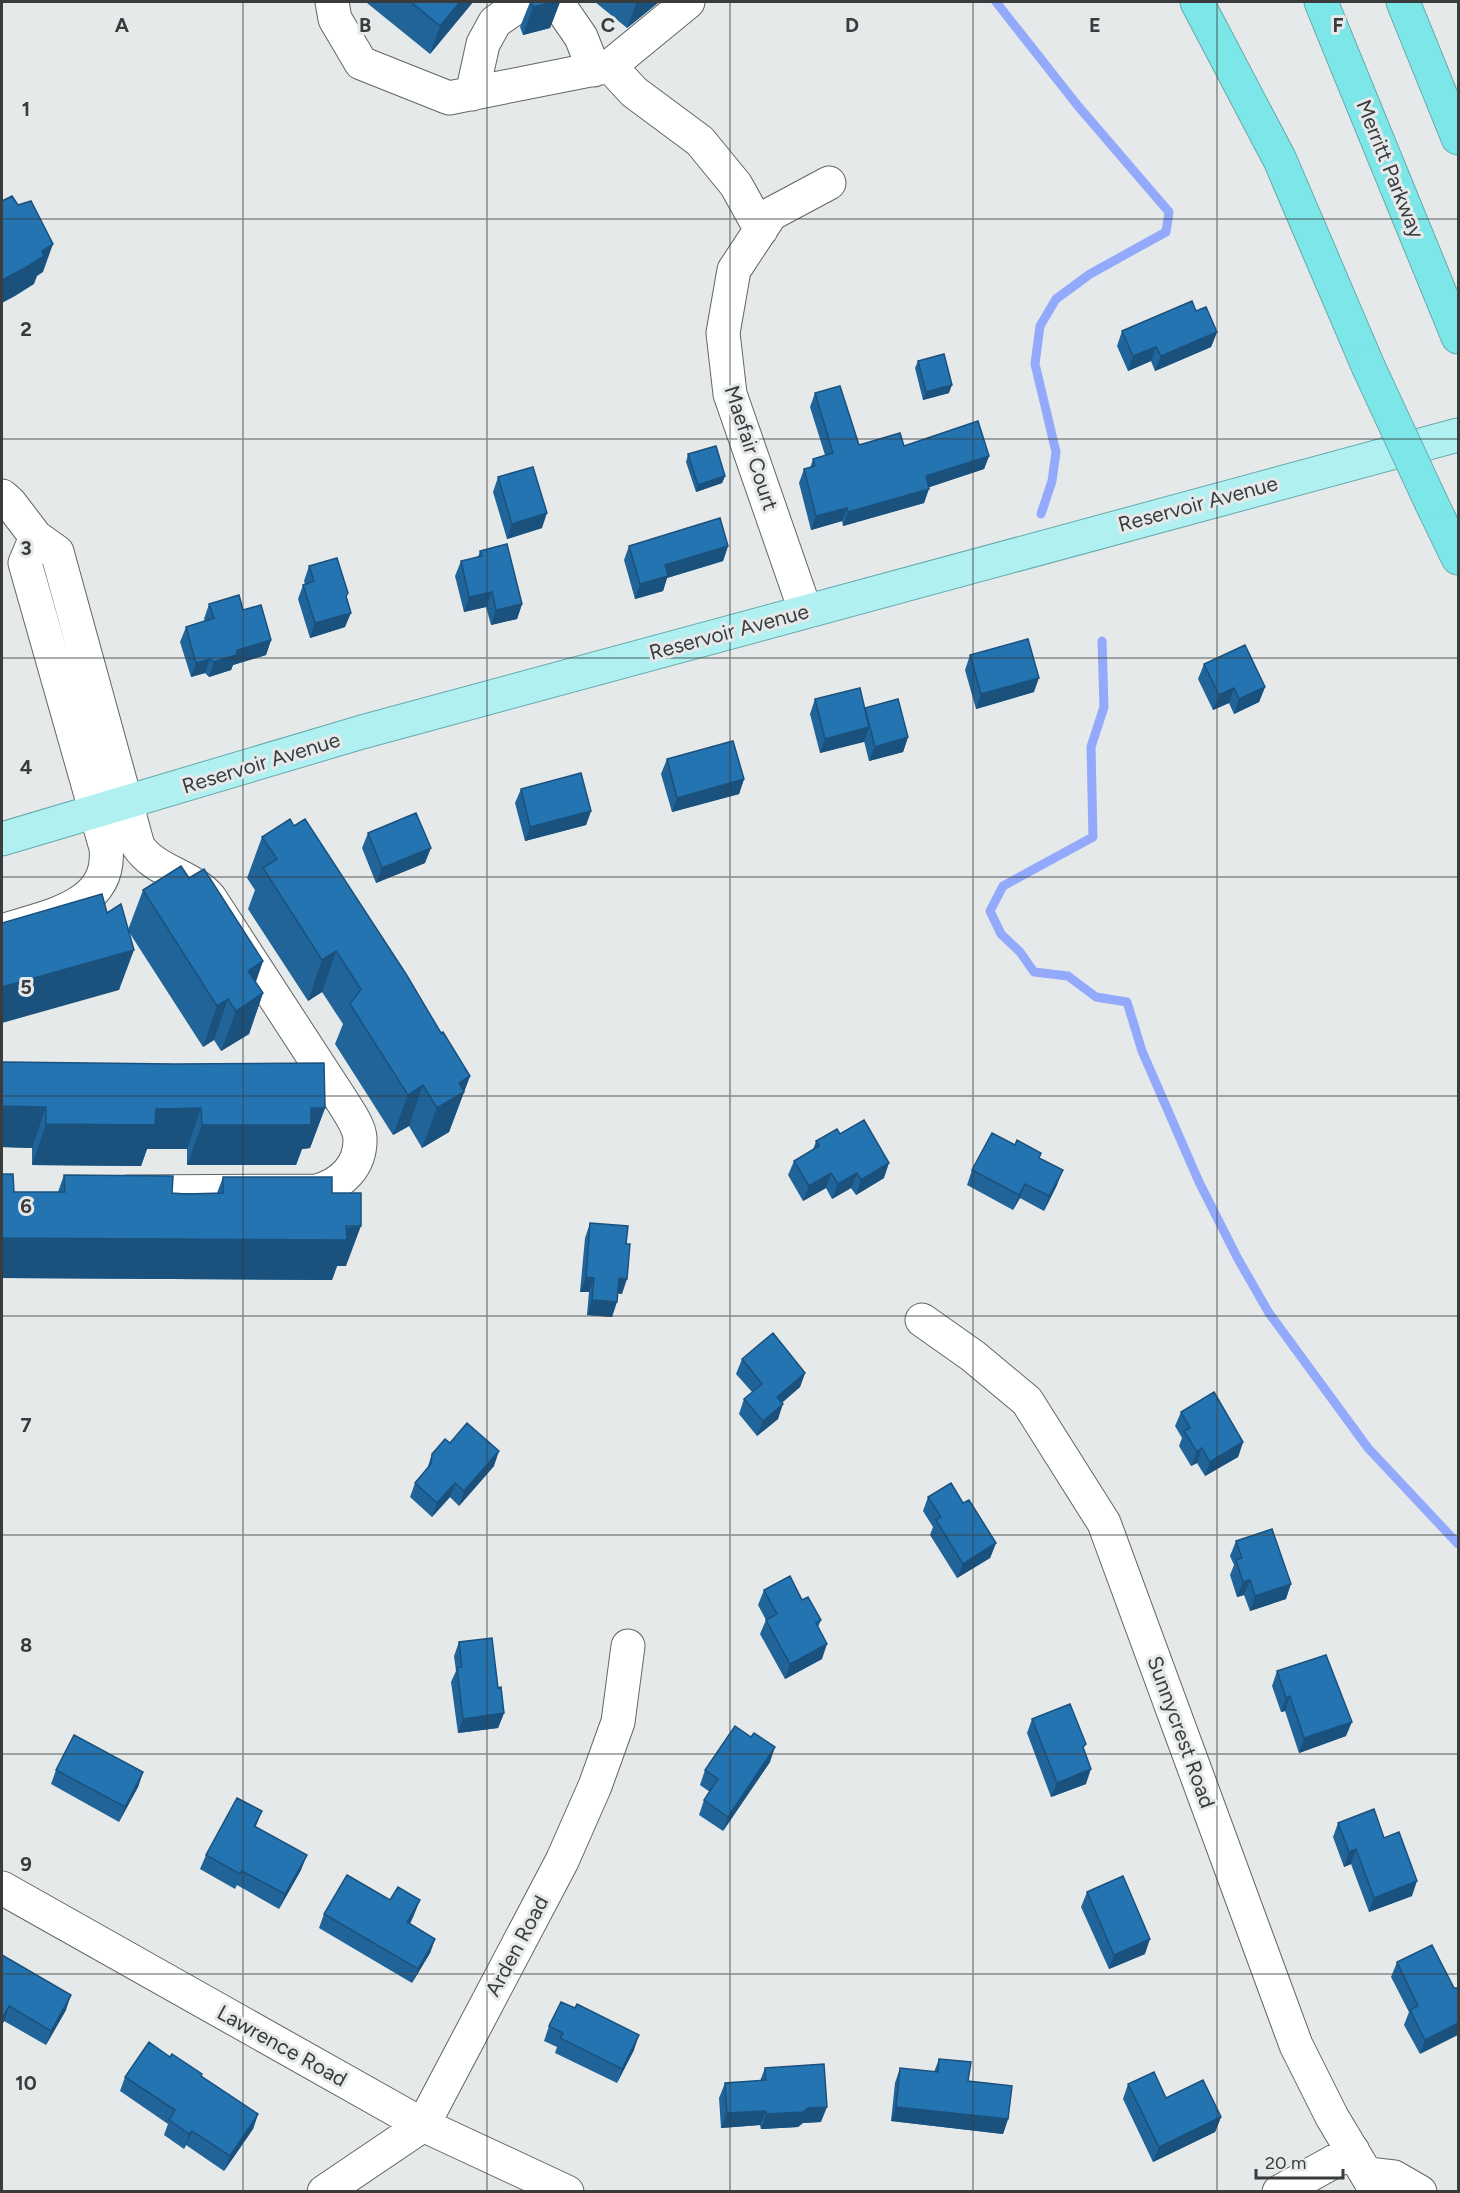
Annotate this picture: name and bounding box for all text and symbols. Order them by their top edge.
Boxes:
text: A [115,13,130,37]
text: B [359,13,371,37]
text: C [601,13,615,37]
text: D [845,13,859,37]
text: E [1089,13,1101,37]
text: F [1332,13,1344,37]
street label: Merritt Parkway [1351,96,1430,242]
text: 1 [22,97,30,121]
text: 2 [20,317,32,341]
street label: Maefair Court [720,382,783,513]
street label: Reservoir Avenue [1115,470,1280,537]
text: 3 [20,536,32,560]
street label: Reservoir Avenue [646,598,811,665]
street label: Reservoir Avenue [179,727,343,798]
text: 4 [20,755,33,779]
text: 5 [20,975,32,999]
text: 6 [20,1194,32,1218]
text: 7 [20,1413,32,1437]
text: 8 [20,1633,32,1657]
street label: Sunnycrest Road [1142,1652,1221,1811]
text: 9 [20,1852,32,1876]
street label: Arden Road [480,1891,553,2000]
street label: Lawrence Road [213,2000,352,2092]
text: 10 [15,2071,37,2095]
scale bar [1256,2142,1343,2180]
text: 20 m [1265,2152,1306,2174]

